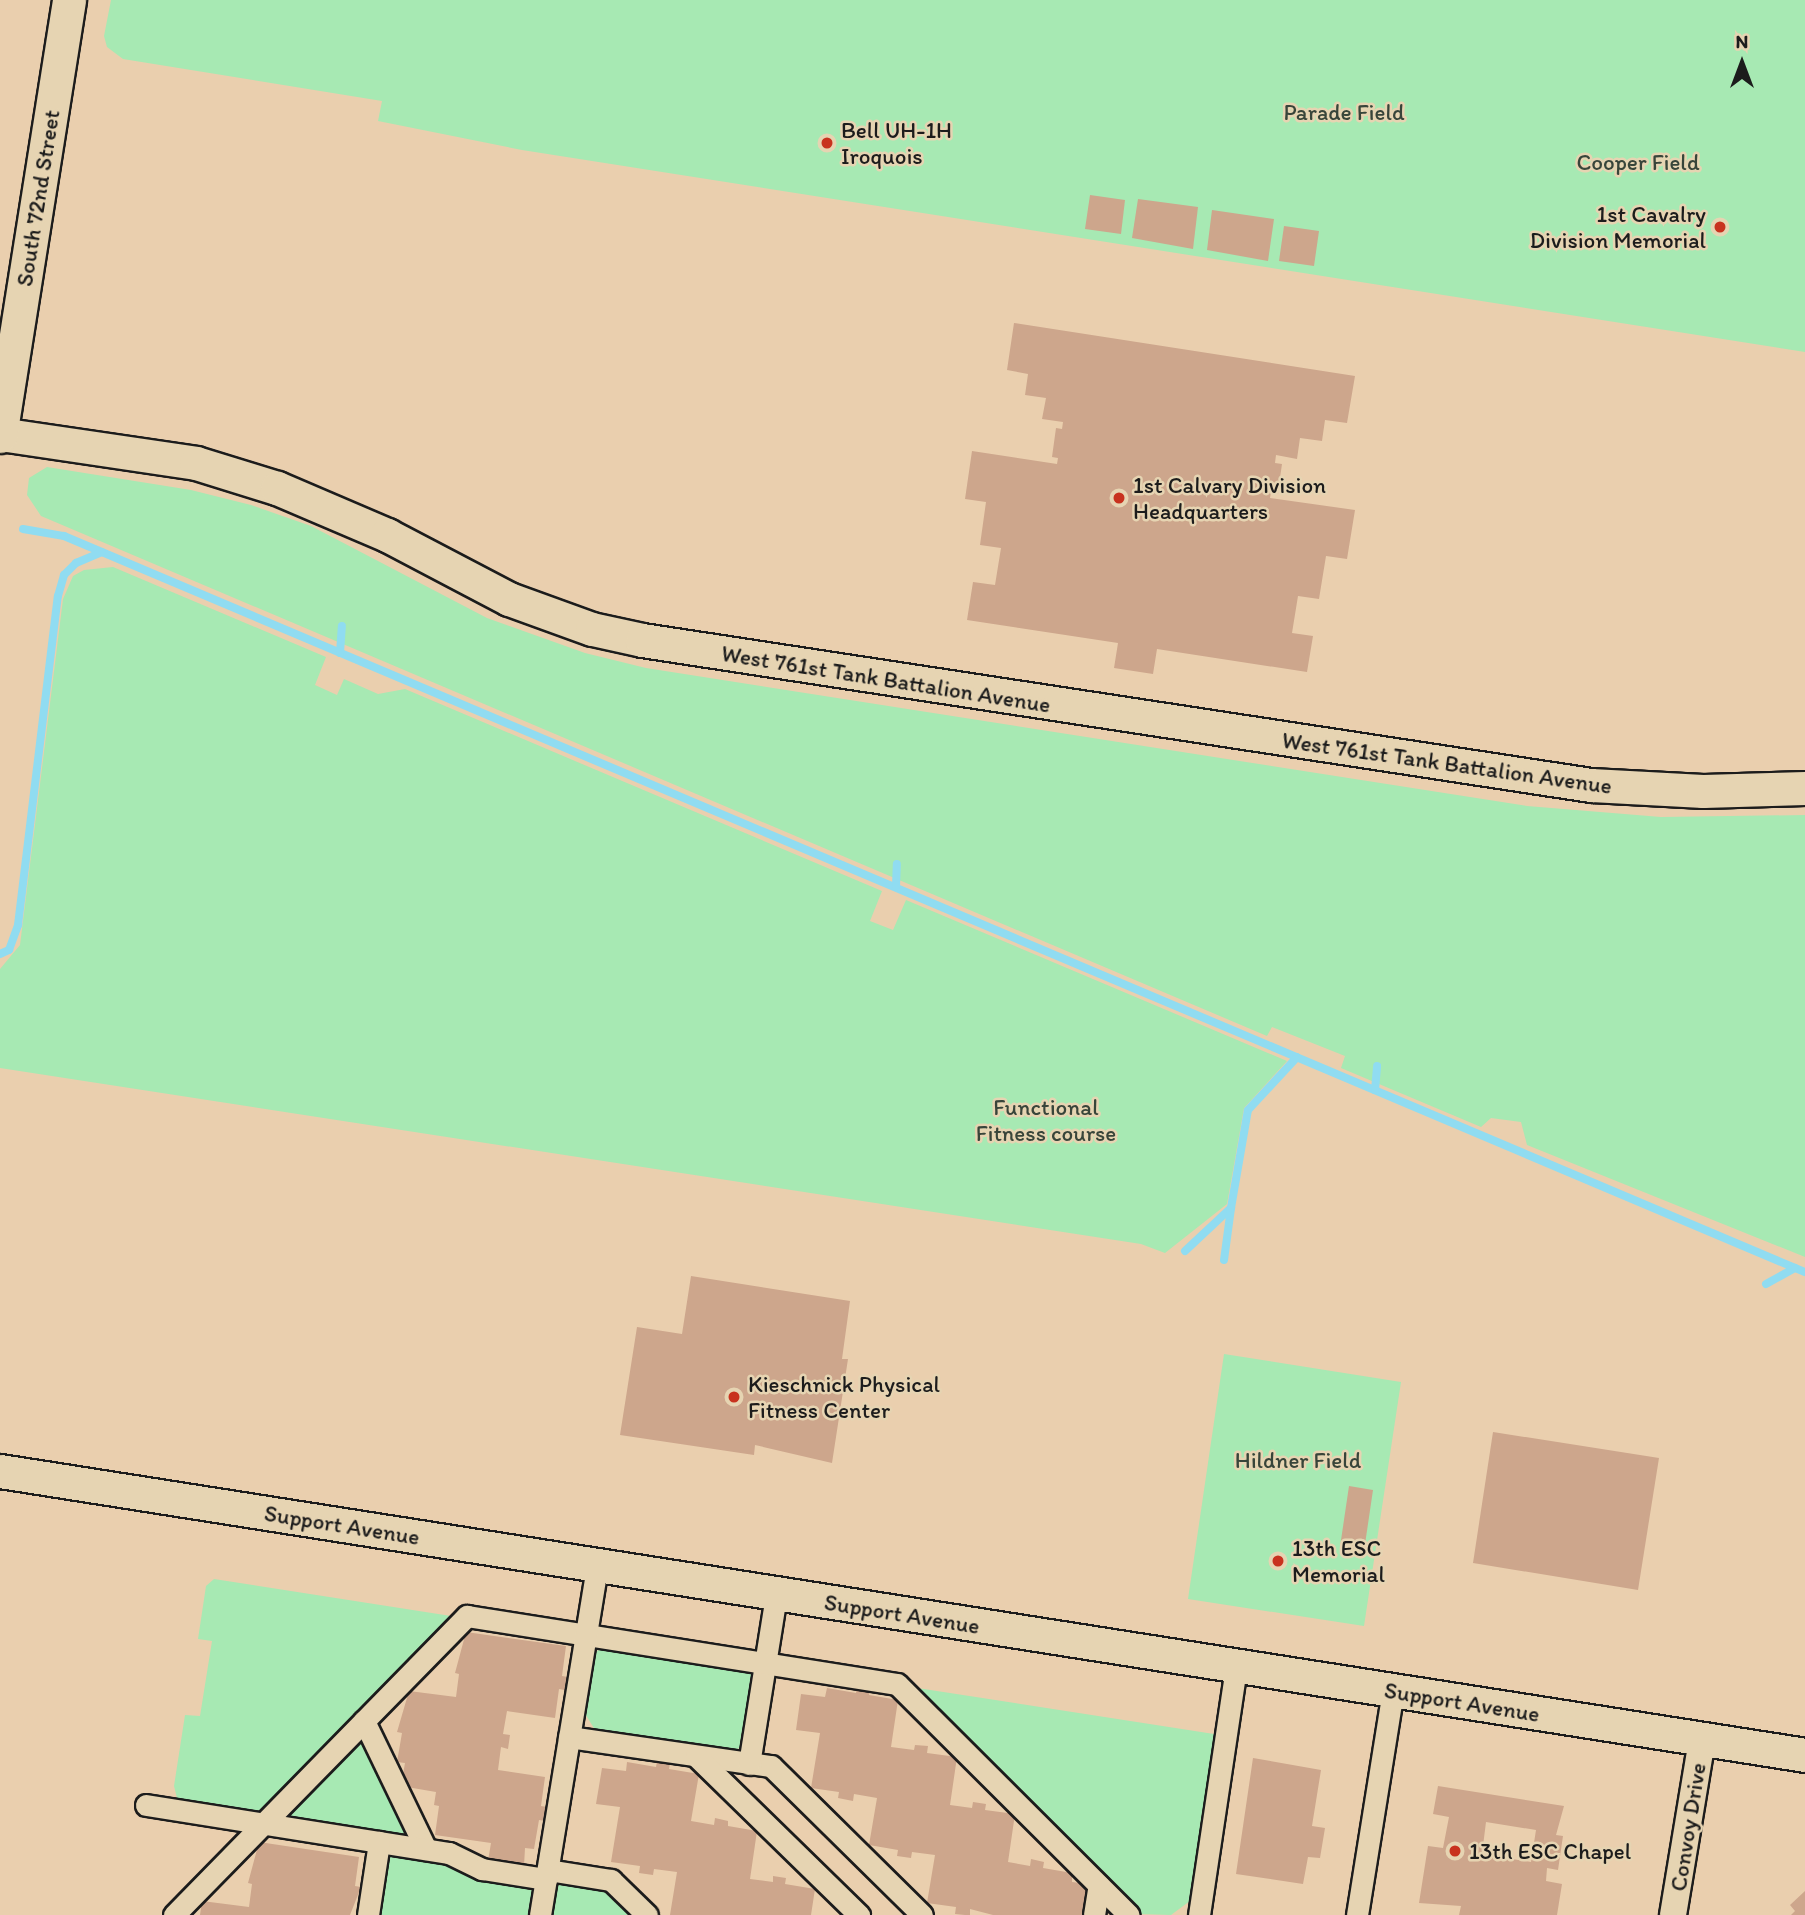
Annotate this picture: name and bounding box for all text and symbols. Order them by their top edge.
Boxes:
north arrow [1707,28,1777,98]
text: N [1736,30,1748,53]
park label: Parade Field [1284,98,1404,126]
street label: South 72nd Street [10,108,66,288]
place label: Bell UH-1H Iroquois [841,116,952,170]
marker: Bell UH-1H Iroquois [819,135,835,151]
park label: Cooper Field [1577,148,1699,176]
place label: 1st Cavalry Division Memorial [1529,200,1706,254]
marker: 1st Cavalry Division Memorial [1712,219,1728,235]
place label: 1st Calvary Division Headquarters [1133,471,1327,525]
marker: 1st Calvary Division Headquarters [1111,490,1127,506]
street label: West 761st Tank Battalion Avenue [720,639,1052,719]
street label: West 761st Tank Battalion Avenue [1280,726,1614,800]
park label: Functional Fitness course [976,1093,1116,1147]
place label: Kieschnick Physical Fitness Center [748,1370,940,1424]
marker: Kieschnick Physical Fitness Center [726,1389,742,1405]
park label: Hildner Field [1235,1446,1361,1474]
street label: Support Avenue [263,1499,421,1551]
place label: 13th ESC Memorial [1292,1534,1385,1588]
marker: 13th ESC Memorial [1270,1553,1286,1569]
street label: Support Avenue [823,1588,981,1640]
street label: Support Avenue [1383,1676,1541,1728]
street label: Convoy Drive [1664,1761,1712,1893]
place label: 13th ESC Chapel [1469,1837,1631,1865]
marker: 13th ESC Chapel [1447,1843,1463,1859]

